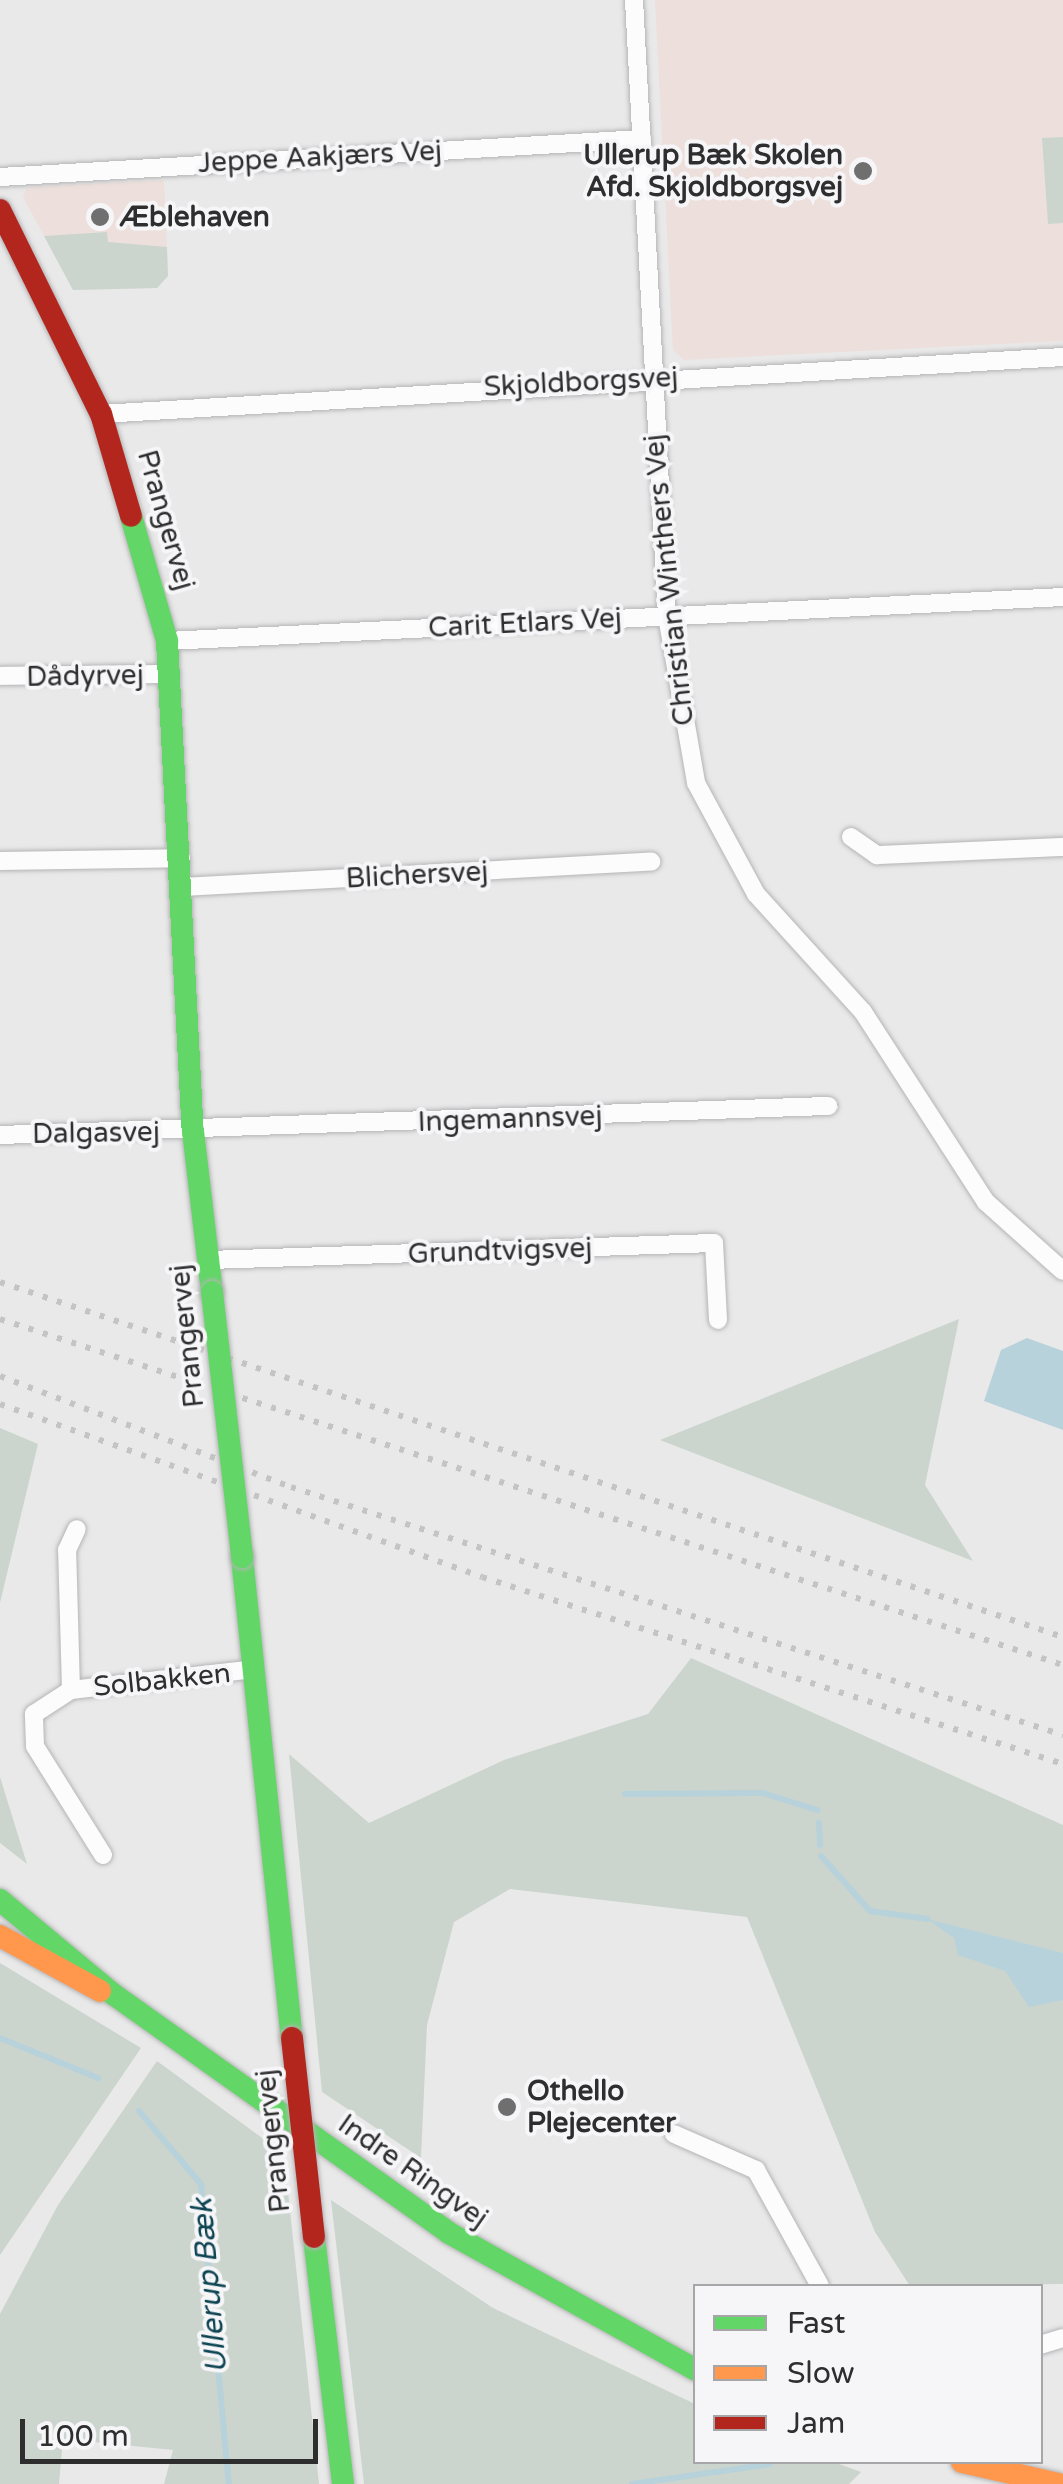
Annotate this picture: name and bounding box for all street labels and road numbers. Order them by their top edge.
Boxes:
street label: Jeppe Aakjærs Vej [197,134,443,180]
street label: Skjoldborgsvej [483,360,679,404]
street label: Christian Winthers Vej [637,433,701,727]
street label: Prangervej [130,446,202,594]
street label: Carit Etlars Vej [427,601,623,645]
street label: Dådyrvej [26,658,144,694]
street label: Blichersvej [345,854,489,896]
street label: Ingemannsvej [417,1099,603,1139]
street label: Dalgasvej [32,1115,160,1151]
street label: Grundtvigsvej [407,1231,593,1271]
street label: Prangervej [163,1263,211,1409]
street label: Solbakken [92,1656,232,1704]
street label: Prangervej [249,2068,297,2214]
street label: Indre Ringvej [332,2107,494,2235]

